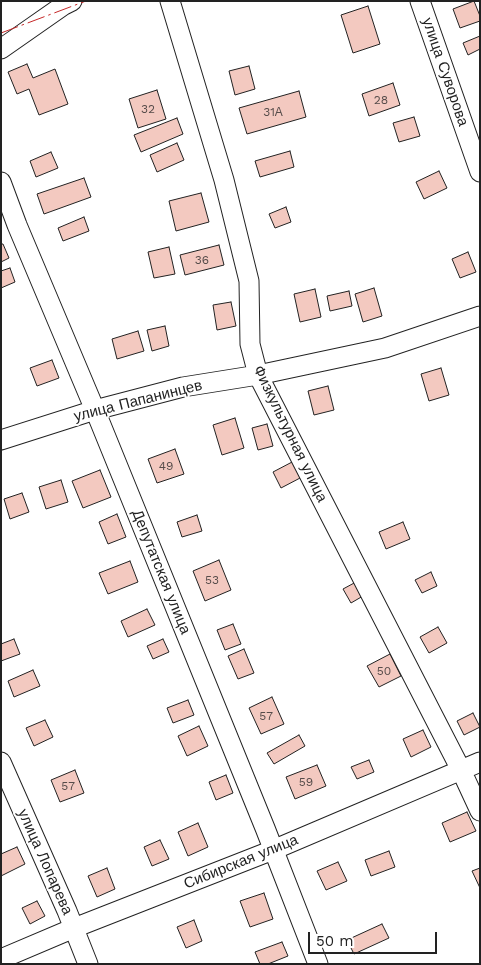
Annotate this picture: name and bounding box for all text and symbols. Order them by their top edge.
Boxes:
street label: улица Суворова [418,15,472,129]
house number: 28 [374,93,388,107]
house number: 32 [141,102,155,116]
house number: 31А [263,105,283,119]
house number: 36 [195,253,209,267]
street label: Физкультурная улица [249,363,331,505]
street label: улица Папанинцев [72,376,204,426]
house number: 49 [159,459,173,473]
street label: Депутатская улица [128,507,194,637]
house number: 53 [205,573,219,587]
house number: 50 [377,664,391,678]
house number: 57 [259,709,273,723]
house number: 59 [299,775,313,789]
house number: 57 [61,779,75,793]
street label: улица Лопарева [14,806,76,918]
street label: Сибирская улица [181,831,301,893]
scale bar [311,922,440,954]
text: 50 m [316,932,353,950]

